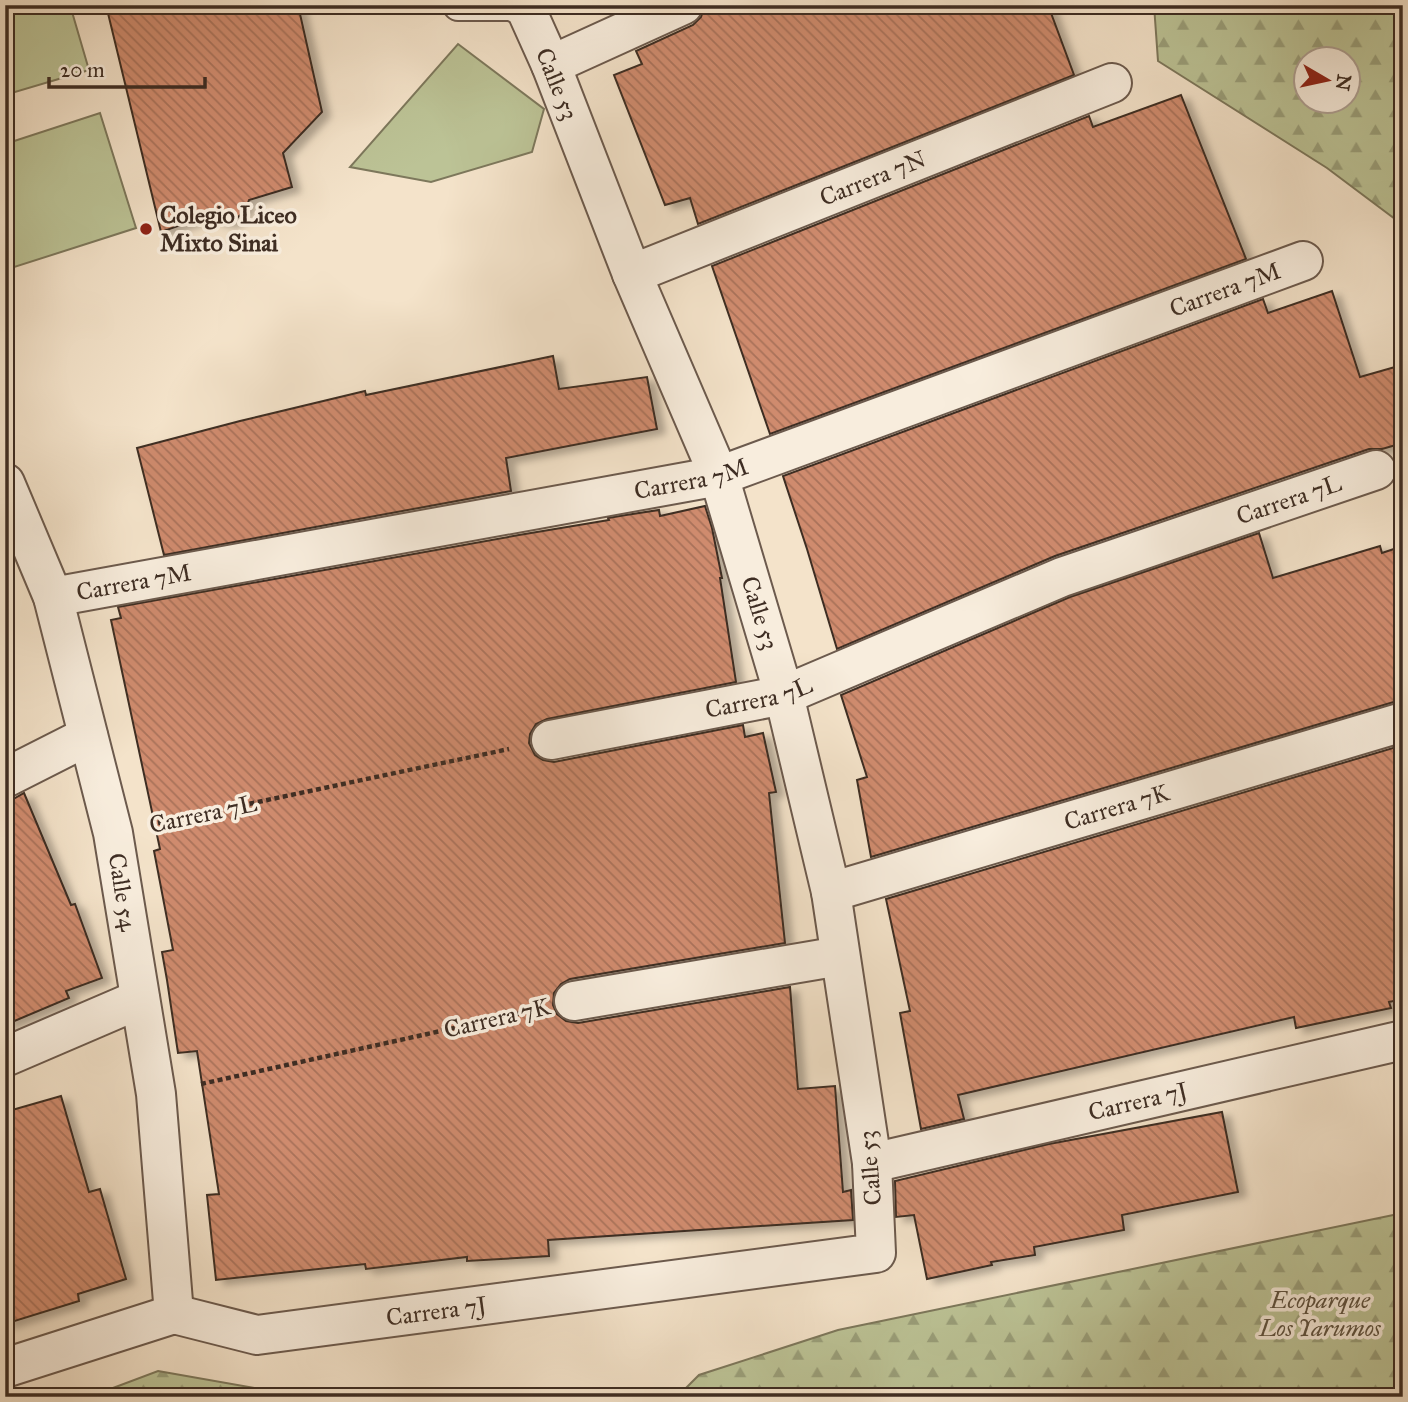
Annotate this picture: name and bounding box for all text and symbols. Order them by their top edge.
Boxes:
street label: Calle 53 [529,43,585,125]
scale bar [49,46,205,90]
north arrow [1292,46,1362,116]
text: 20 m [60,57,105,83]
text: N [1331,73,1356,92]
street label: Carrera 7N [815,144,930,213]
place label: Colegio Liceo Mixto Sinai [160,200,297,258]
marker: Colegio Liceo Mixto Sinai [138,221,154,237]
street label: Carrera 7M [1165,256,1285,324]
street label: Carrera 7M [632,451,753,506]
street label: Carrera 7L [1232,468,1346,531]
street label: Carrera 7M [74,557,194,607]
street label: Calle 53 [735,573,785,653]
street label: Carrera 7L [703,670,817,725]
street label: Carrera 7K [1060,777,1174,837]
street label: Carrera 7L [146,788,260,840]
street label: Calle 54 [102,851,144,934]
street label: Carrera 7K [441,991,554,1045]
street label: Carrera 7J [1085,1075,1191,1127]
street label: Calle 53 [852,1129,888,1207]
park label: Ecoparque Los Yarumos [1258,1285,1382,1343]
street label: Carrera 7J [384,1290,489,1333]

